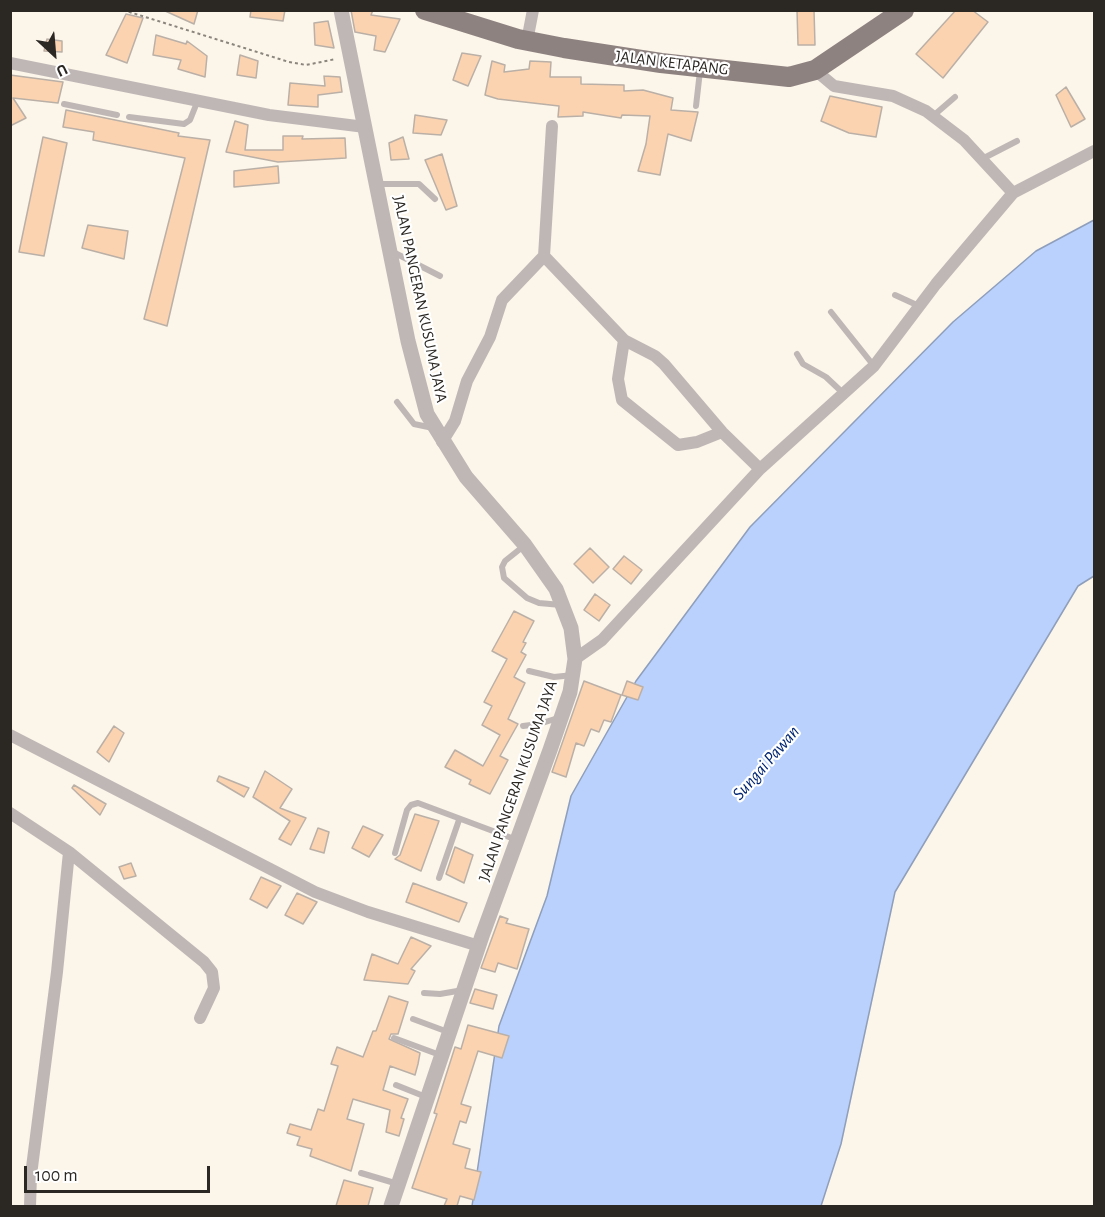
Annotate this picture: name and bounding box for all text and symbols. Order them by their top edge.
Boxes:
north arrow [24,24,84,84]
street label: JALAN KETAPANG [615,47,729,79]
text: U [54,61,70,80]
street label: JALAN PANGERAN KUSUMA JAYA [389,194,451,404]
street label: JALAN PANGERAN KUSUMA JAYA [475,678,561,884]
water label: Sungai Pawan [728,721,804,805]
scale bar [27,1154,213,1192]
text: 100 m [35,1167,78,1185]

